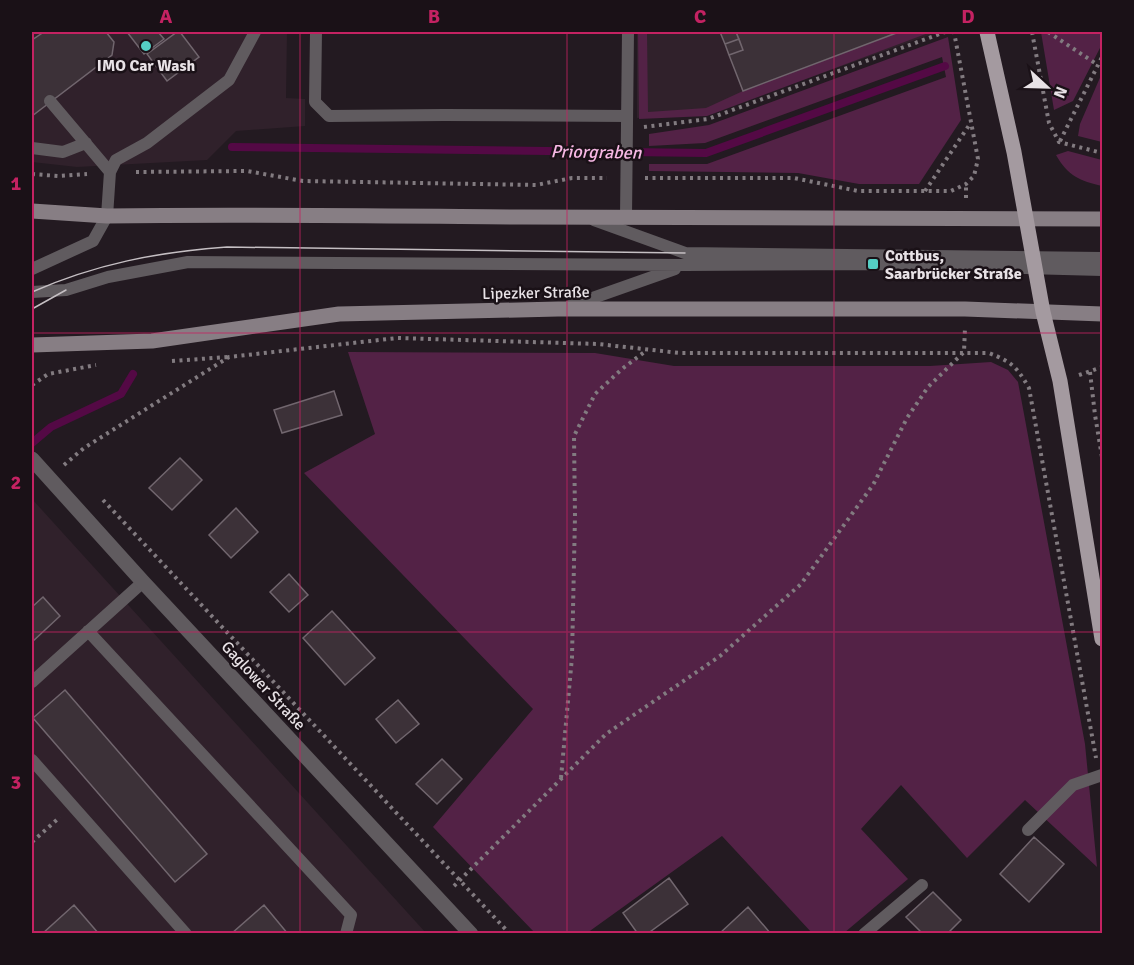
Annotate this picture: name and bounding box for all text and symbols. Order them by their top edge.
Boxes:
text: A [160,4,173,29]
text: B [428,4,440,29]
text: C [694,4,706,29]
text: D [961,4,975,29]
marker: IMO Car Wash [139,39,153,53]
place label: IMO Car Wash [97,56,195,76]
north arrow [1017,57,1077,117]
text: N [1049,83,1071,101]
water label: Priorgraben [550,140,643,164]
text: 1 [11,171,22,196]
place label: Cottbus, Saarbrücker Straße [885,246,1022,284]
marker: Cottbus, Saarbrücker Straße [866,257,880,271]
street label: Lipezker Straße [482,282,590,304]
text: 2 [11,470,21,495]
street label: Gaglower Straße [217,637,310,734]
text: 3 [11,770,21,795]

